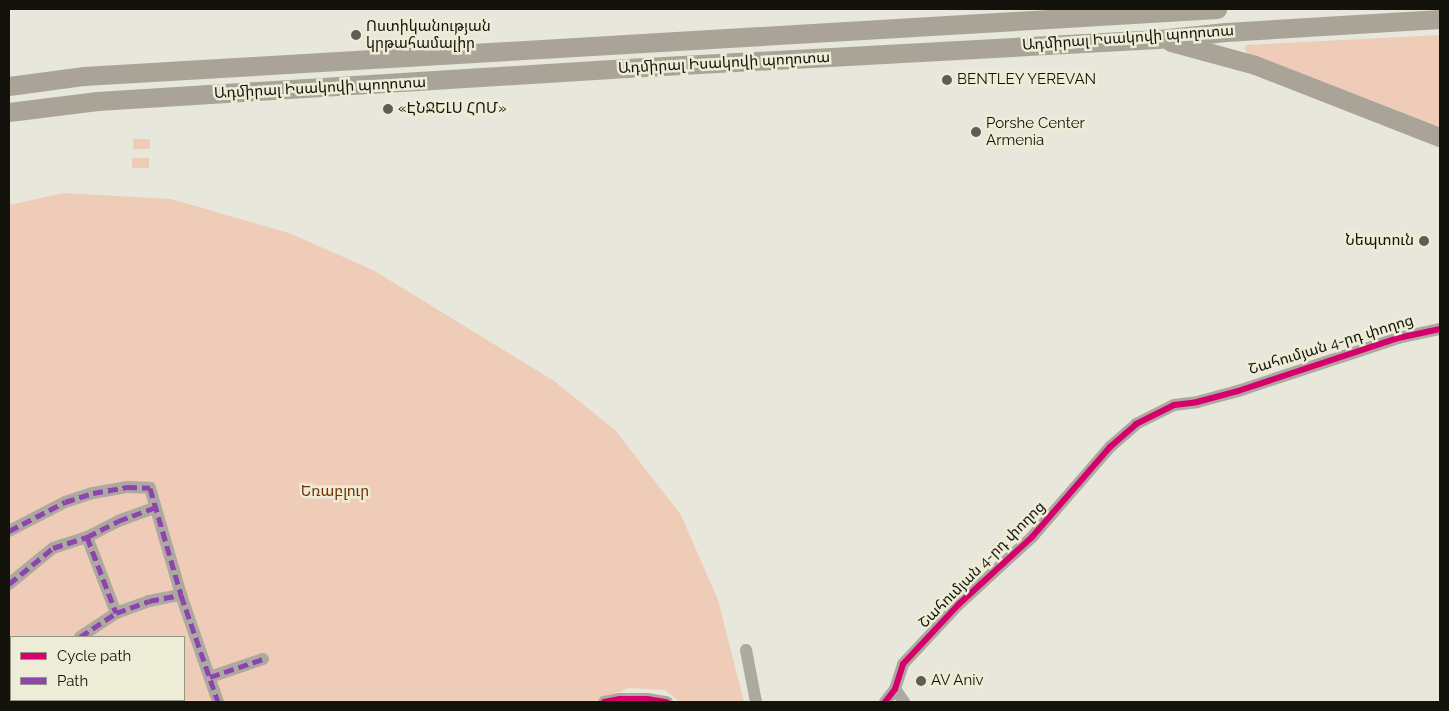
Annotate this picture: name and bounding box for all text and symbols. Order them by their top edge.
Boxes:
place label: Ոստիկանության կրթահամալիր [366,17,491,52]
street label: Ադմիրալ Իսակովի պողոտա [1021,22,1235,54]
marker: Ոստիկանության կրթահամալիր [350,29,362,41]
street label: Ադմիրալ Իսակովի պողոտա [618,48,830,78]
place label: BENTLEY YEREVAN [957,71,1097,89]
street label: Ադմիրալ Իսակովի պողոտա [214,73,426,103]
marker: BENTLEY YEREVAN [941,74,953,86]
place label: «ԷՆՋԵԼՍ ՀՈՄ» [398,100,507,118]
marker: «ԷՆՋԵԼՍ ՀՈՄ» [382,103,394,115]
place label: Porshe Center Armenia [986,114,1085,149]
marker: Porshe Center Armenia [970,126,982,138]
place label: Նեպտուն [1345,232,1414,250]
marker: Նեպտուն [1418,235,1430,247]
street label: Շահումյան 4-րդ փողոց [1246,311,1416,379]
park label: Եռաբլուր [301,483,369,501]
street label: Շահումյան 4-րդ փողոց [915,498,1049,632]
legend [10,636,185,701]
text: Cycle path [57,647,131,665]
text: Path [57,672,88,690]
place label: AV Aniv [931,672,984,690]
marker: AV Aniv [915,675,927,687]

